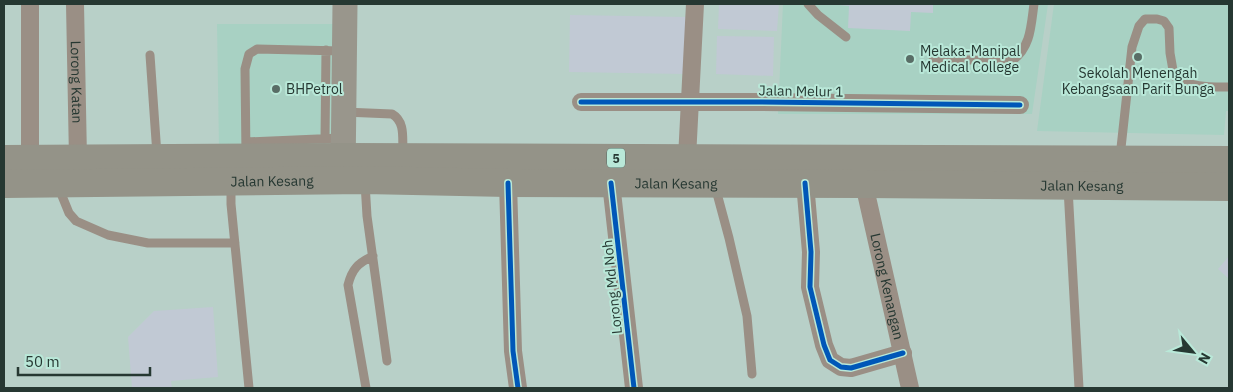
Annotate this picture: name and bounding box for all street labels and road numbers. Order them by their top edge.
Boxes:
street label: Lorong Katan [67,40,86,124]
street label: Jalan Melur 1 [758,81,844,101]
road number: 5 [607,148,625,168]
street label: Jalan Kesang [230,172,314,190]
street label: Jalan Kesang [634,174,718,193]
street label: Jalan Kesang [1040,176,1124,195]
street label: Lorong Kenangan [866,231,908,341]
street label: Lorong Md Noh [598,239,626,335]

